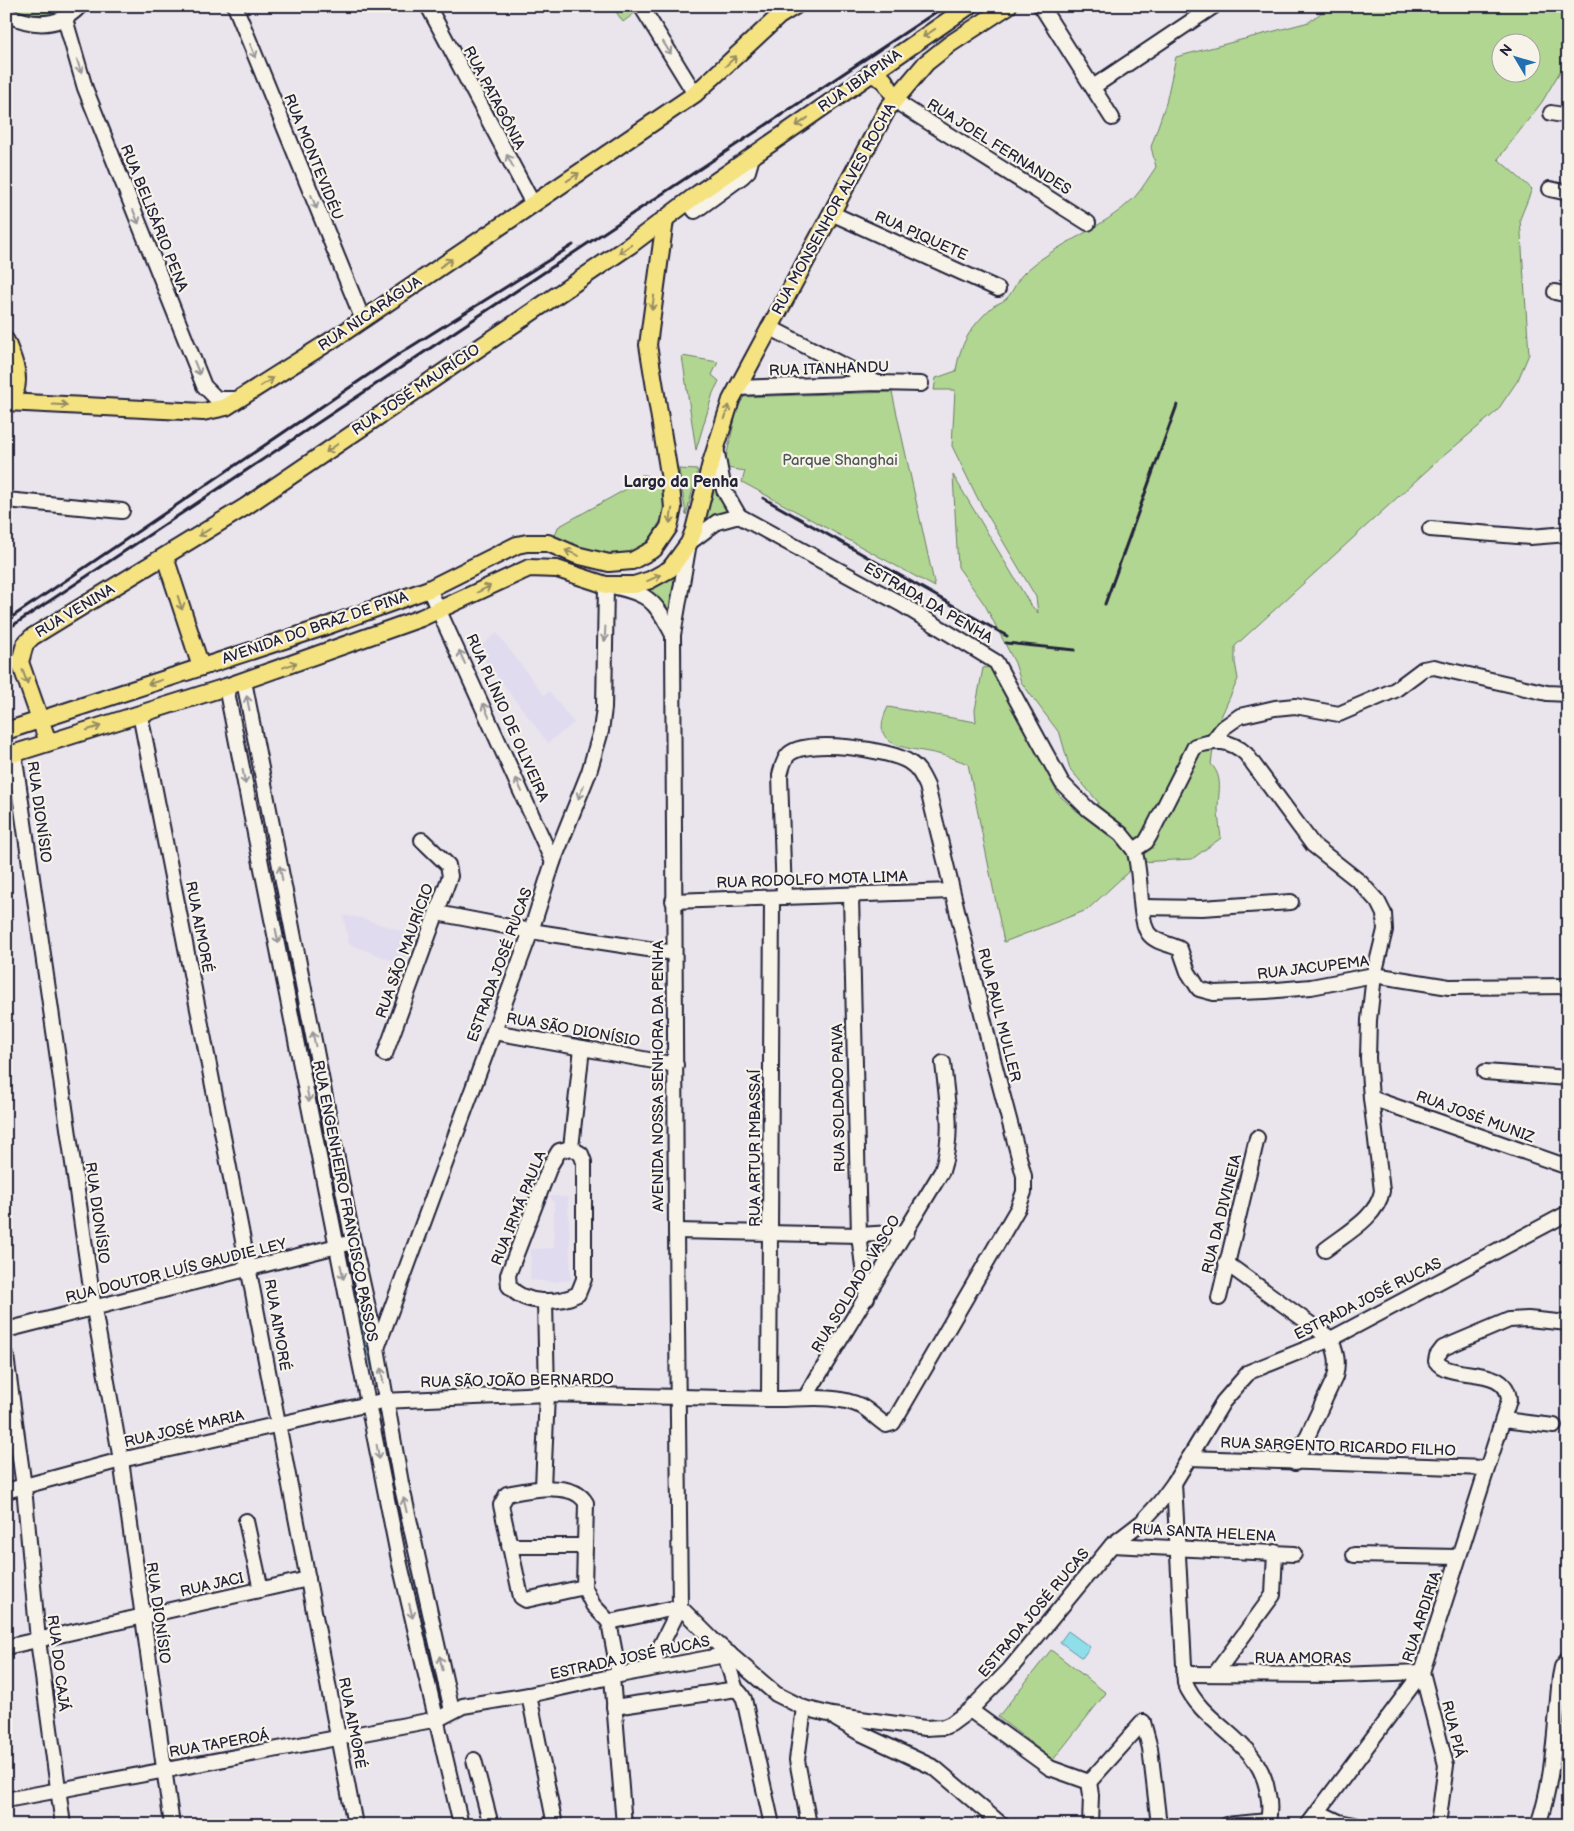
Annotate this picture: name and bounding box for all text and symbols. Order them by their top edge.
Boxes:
one-way arrow [922,28,936,39]
north arrow [1492,32,1542,82]
one-way arrow [662,40,672,54]
text: N [1496,41,1516,60]
one-way arrow [249,43,258,59]
street label: RUA PATAGÔNIA [459,43,530,154]
street label: RUA IBIAPINA [815,45,906,117]
one-way arrow [725,55,737,67]
one-way arrow [74,57,84,73]
street label: RUA MONTEVIDÉU [279,91,347,223]
street label: RUA JOEL FERNANDES [923,95,1075,199]
street label: RUA MONSENHOR ALVES ROCHA [768,99,901,318]
one-way arrow [795,117,809,127]
street label: RUA BELISÁRIO PENA [116,142,192,295]
one-way arrow [505,154,514,169]
one-way arrow [566,172,580,182]
one-way arrow [310,194,319,209]
street label: RUA PIQUETE [871,207,971,265]
one-way arrow [133,210,142,225]
one-way arrow [619,244,633,254]
one-way arrow [439,258,453,268]
street label: RUA NICARÁGUA [315,272,426,356]
one-way arrow [648,295,658,311]
street label: RUA JOSÉ MAURÍCIO [348,340,484,440]
street label: RUA ITANHANDU [769,357,889,381]
one-way arrow [193,360,202,375]
one-way arrow [259,377,273,387]
one-way arrow [51,400,67,409]
one-way arrow [722,404,732,420]
one-way arrow [325,443,339,453]
park label: Parque Shanghai [782,451,898,470]
district label: Largo da Penha [624,473,738,492]
one-way arrow [666,507,676,523]
one-way arrow [198,527,212,537]
one-way arrow [565,548,580,557]
street label: ESTRADA DA PENHA [860,558,997,648]
one-way arrow [646,572,661,582]
street label: RUA VENINA [32,579,119,642]
one-way arrow [476,584,491,593]
street label: AVENIDA DO BRAZ DE PINA [219,587,411,669]
one-way arrow [176,595,185,610]
one-way arrow [600,625,609,641]
street label: RUA PLÍNIO DE OLIVEIRA [461,631,553,806]
one-way arrow [456,650,466,665]
one-way arrow [282,660,297,669]
one-way arrow [21,668,30,684]
one-way arrow [147,678,163,687]
one-way arrow [243,695,253,711]
one-way arrow [480,703,490,718]
one-way arrow [86,723,101,732]
street label: RUA DIONÍSIO [22,760,56,864]
one-way arrow [240,768,250,784]
one-way arrow [513,778,523,793]
one-way arrow [576,784,585,800]
one-way arrow [276,865,286,881]
street label: RUA RODOLFO MOTA LIMA [716,867,909,893]
street label: RUA AIMORÉ [181,880,217,974]
street label: RUA SÃO MAURÍCIO [372,881,438,1021]
street label: ESTRADA JOSÉ RUCAS [463,885,537,1045]
one-way arrow [272,927,282,943]
street label: AVENIDA NOSSA SENHORA DA PENHA [649,940,668,1212]
street label: RUA PAUL MULLER [973,946,1025,1084]
street label: RUA JACUPEMA [1256,952,1371,984]
street label: RUA SÃO DIONÍSIO [505,1009,641,1051]
street label: RUA SOLDADO PAIVA [828,1023,850,1172]
one-way arrow [308,1031,318,1047]
street label: RUA ENGENHEIRO FRANCISCO PASSOS [308,1059,382,1343]
street label: RUA ARTUR IMBASSAÍ [746,1069,765,1227]
one-way arrow [303,1087,313,1103]
street label: RUA JOSÉ MUNIZ [1413,1087,1538,1148]
street label: RUA IRMÃ PAULA [487,1147,551,1268]
street label: RUA DA DIVINEIA [1198,1151,1246,1276]
street label: RUA DIONÍSIO [80,1161,114,1265]
street label: RUA SOLDADO VASCO [807,1212,905,1356]
street label: RUA DOUTOR LUÍS GAUDIE LEY [64,1234,289,1308]
street label: ESTRADA JOSÉ RUCAS [1291,1254,1445,1344]
one-way arrow [338,1264,347,1280]
street label: RUA AIMORÉ [260,1278,294,1372]
one-way arrow [376,1367,386,1383]
street label: RUA SÃO JOÃO BERNARDO [420,1370,614,1392]
street label: RUA JOSÉ MARIA [122,1406,246,1452]
street label: RUA SARGENTO RICARDO FILHO [1220,1433,1456,1461]
one-way arrow [374,1444,384,1460]
one-way arrow [400,1497,410,1513]
street label: RUA SANTA HELENA [1132,1520,1277,1546]
street label: ESTRADA JOSÉ RUCAS [974,1544,1094,1682]
street label: RUA DIONÍSIO [141,1561,175,1665]
street label: RUA JACI [178,1568,246,1602]
street label: RUA ARDIRIA [1398,1568,1446,1665]
one-way arrow [407,1603,416,1619]
street label: RUA DO CAJÁ [43,1614,73,1713]
street label: ESTRADA JOSÉ RUCAS [548,1632,712,1684]
street label: RUA AMORAS [1255,1649,1351,1668]
one-way arrow [436,1656,445,1672]
street label: RUA AIMORÉ [334,1676,370,1770]
street label: RUA PIÁ [1437,1699,1469,1760]
street label: RUA TAPEROÁ [168,1726,271,1762]

